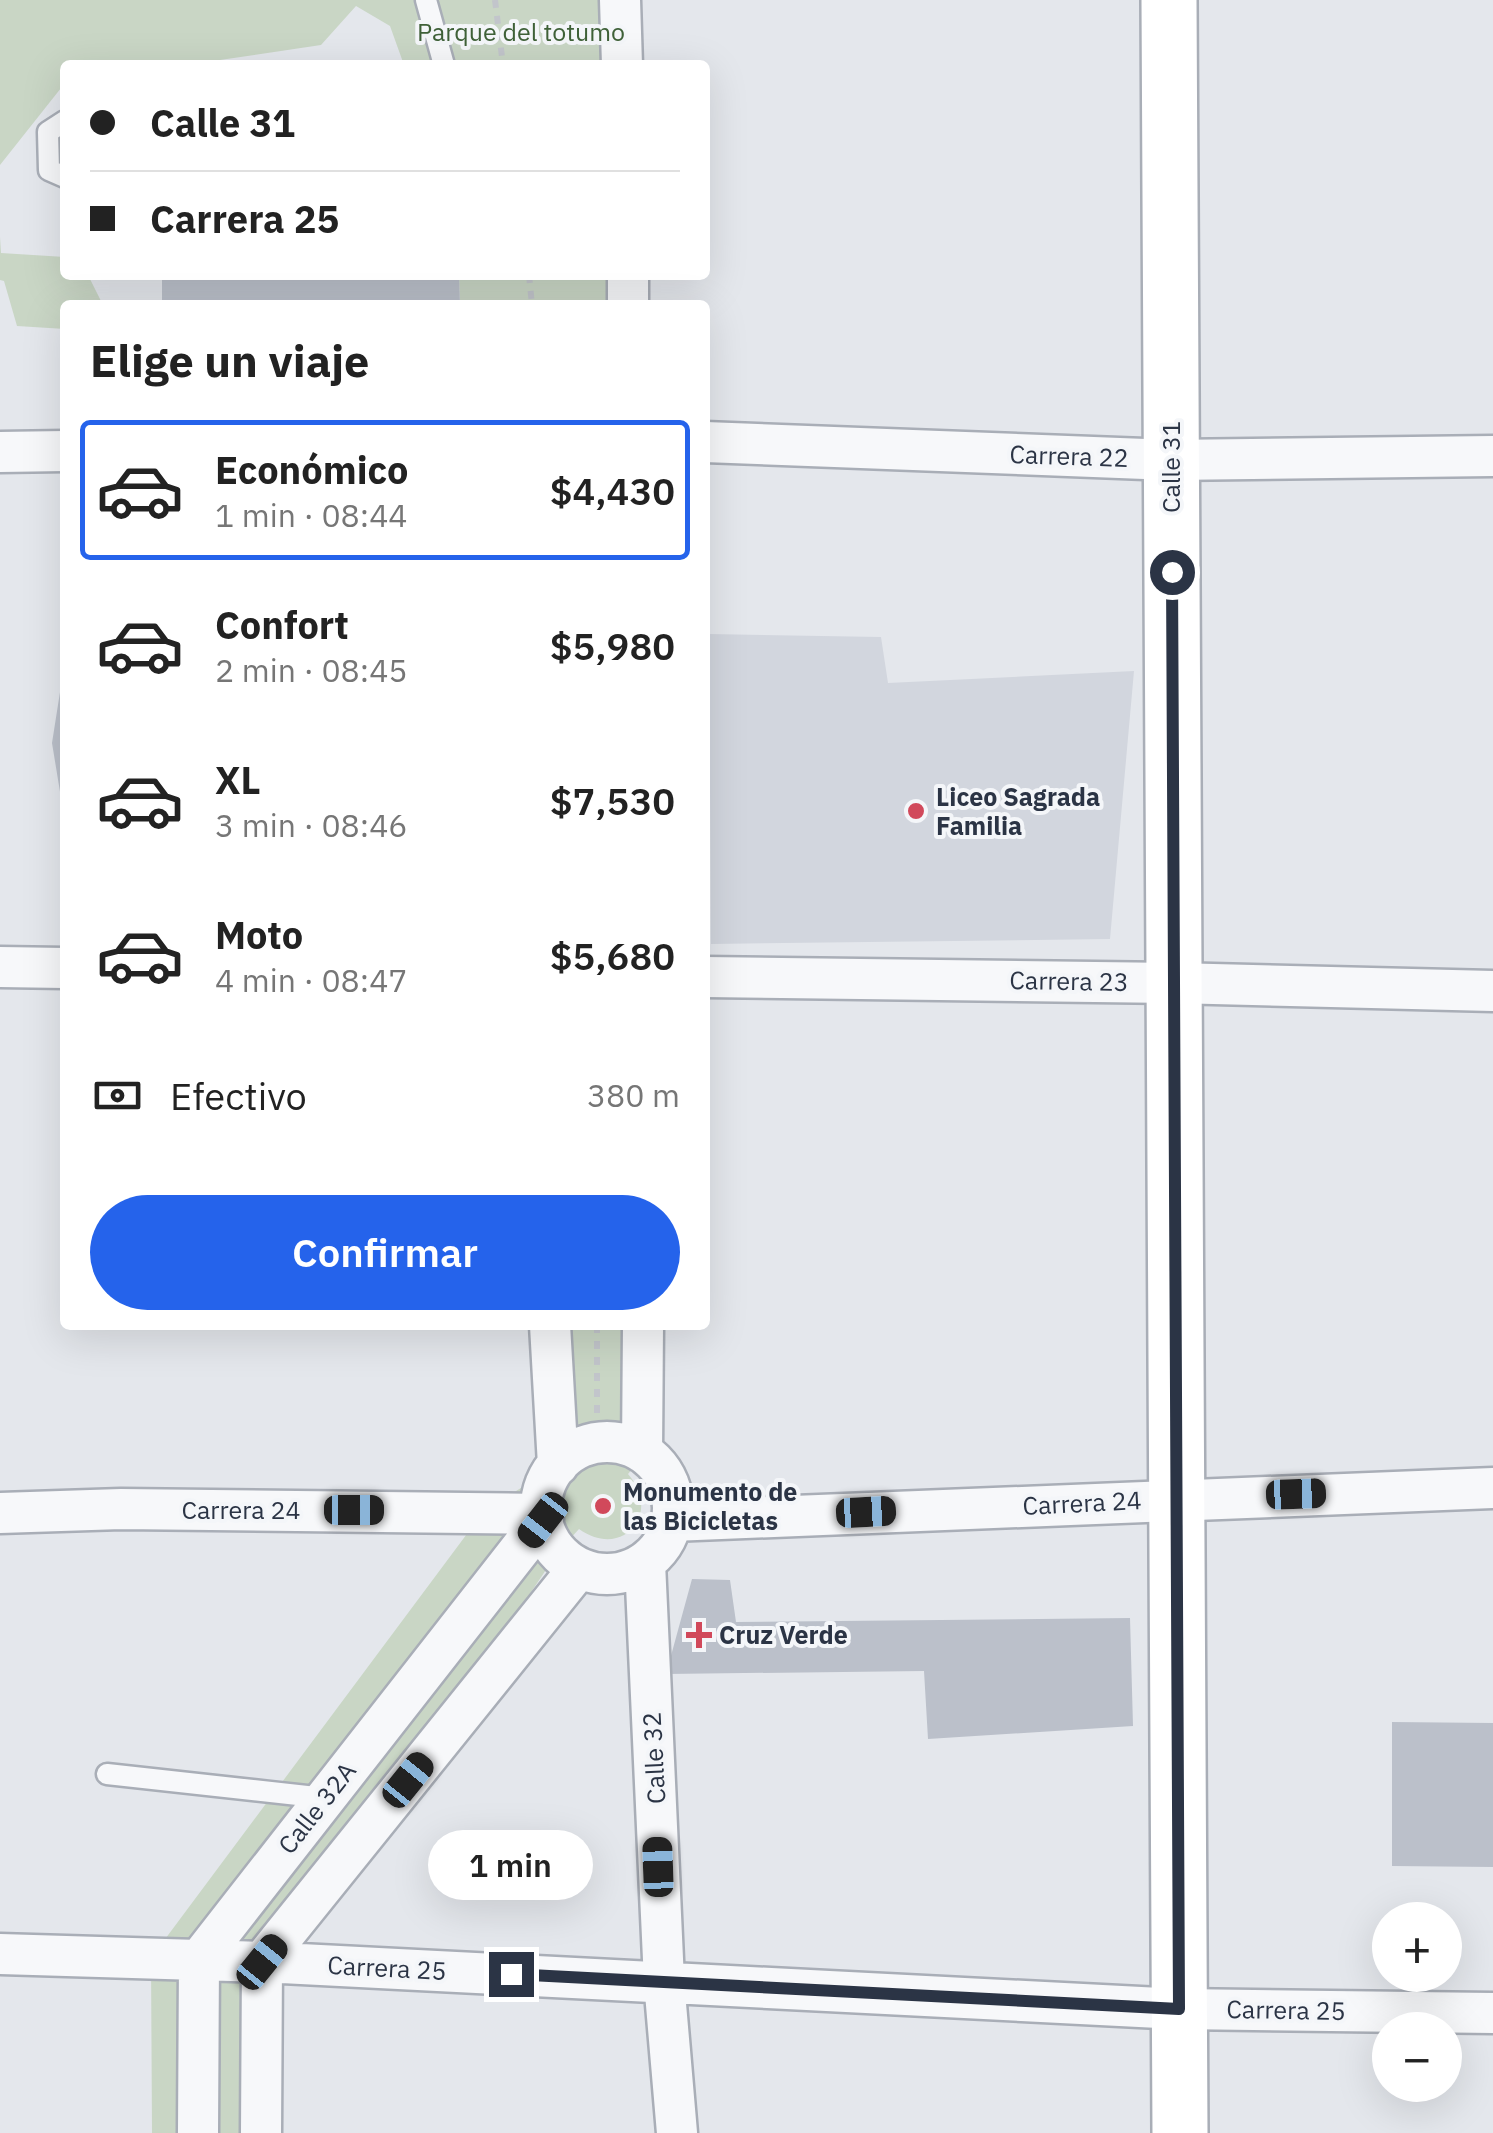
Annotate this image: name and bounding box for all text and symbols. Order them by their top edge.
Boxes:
park label: Parque del totumo [417,15,625,48]
text: Calle 31 [150,98,295,147]
text: Carrera 25 [150,194,339,243]
text: Elige un viaje [90,331,369,389]
street label: Calle 31 [1154,421,1187,513]
street label: Carrera 22 [1009,437,1129,474]
icon: car [95,445,185,535]
text: Económico [215,445,408,494]
text: $4,430 [550,466,675,515]
text: 1 min · 08:44 [215,494,408,536]
route start [1150,550,1195,595]
icon: car [95,600,185,690]
text: Confort [215,600,349,649]
text: $5,980 [550,621,675,670]
text: 2 min · 08:45 [215,649,408,691]
icon: car [95,755,185,845]
text: XL [215,755,261,804]
text: $7,530 [550,776,675,825]
place label: Liceo Sagrada Familia [936,780,1100,842]
marker: Liceo Sagrada Familia [905,800,927,822]
text: 3 min · 08:46 [215,804,408,846]
icon: car [95,910,185,1000]
text: Moto [215,910,303,959]
text: $5,680 [550,931,675,980]
text: 4 min · 08:47 [215,959,408,1001]
street label: Carrera 23 [1009,963,1129,998]
icon: cash [90,1068,145,1123]
text: Efectivo [170,1071,307,1120]
text: 380 m [587,1074,680,1116]
button: Confirmar [90,1195,680,1310]
place label: Monumento de las Bicicletas [623,1475,797,1537]
car [1265,1478,1327,1510]
street label: Carrera 24 [1022,1483,1142,1522]
car [513,1487,573,1553]
street label: Carrera 24 [181,1493,301,1526]
car [324,1495,384,1525]
marker: Monumento de las Bicicletas [592,1495,614,1517]
car [835,1495,897,1529]
place label: Cruz Verde [719,1618,848,1651]
marker: Cruz Verde [688,1624,710,1646]
street label: Calle 32 [635,1711,672,1805]
car [377,1747,439,1813]
street label: Calle 32A [270,1755,363,1860]
callout: 1 min [428,1829,594,1899]
car [642,1836,674,1898]
text: 1 min [469,1844,552,1886]
map controls [1372,1902,1462,2102]
button: + [1372,1902,1462,1992]
car [231,1929,293,1995]
street label: Carrera 25 [327,1948,447,1987]
route end [489,1952,534,1997]
street label: Carrera 25 [1226,1992,1346,2027]
button: − [1372,2012,1462,2102]

